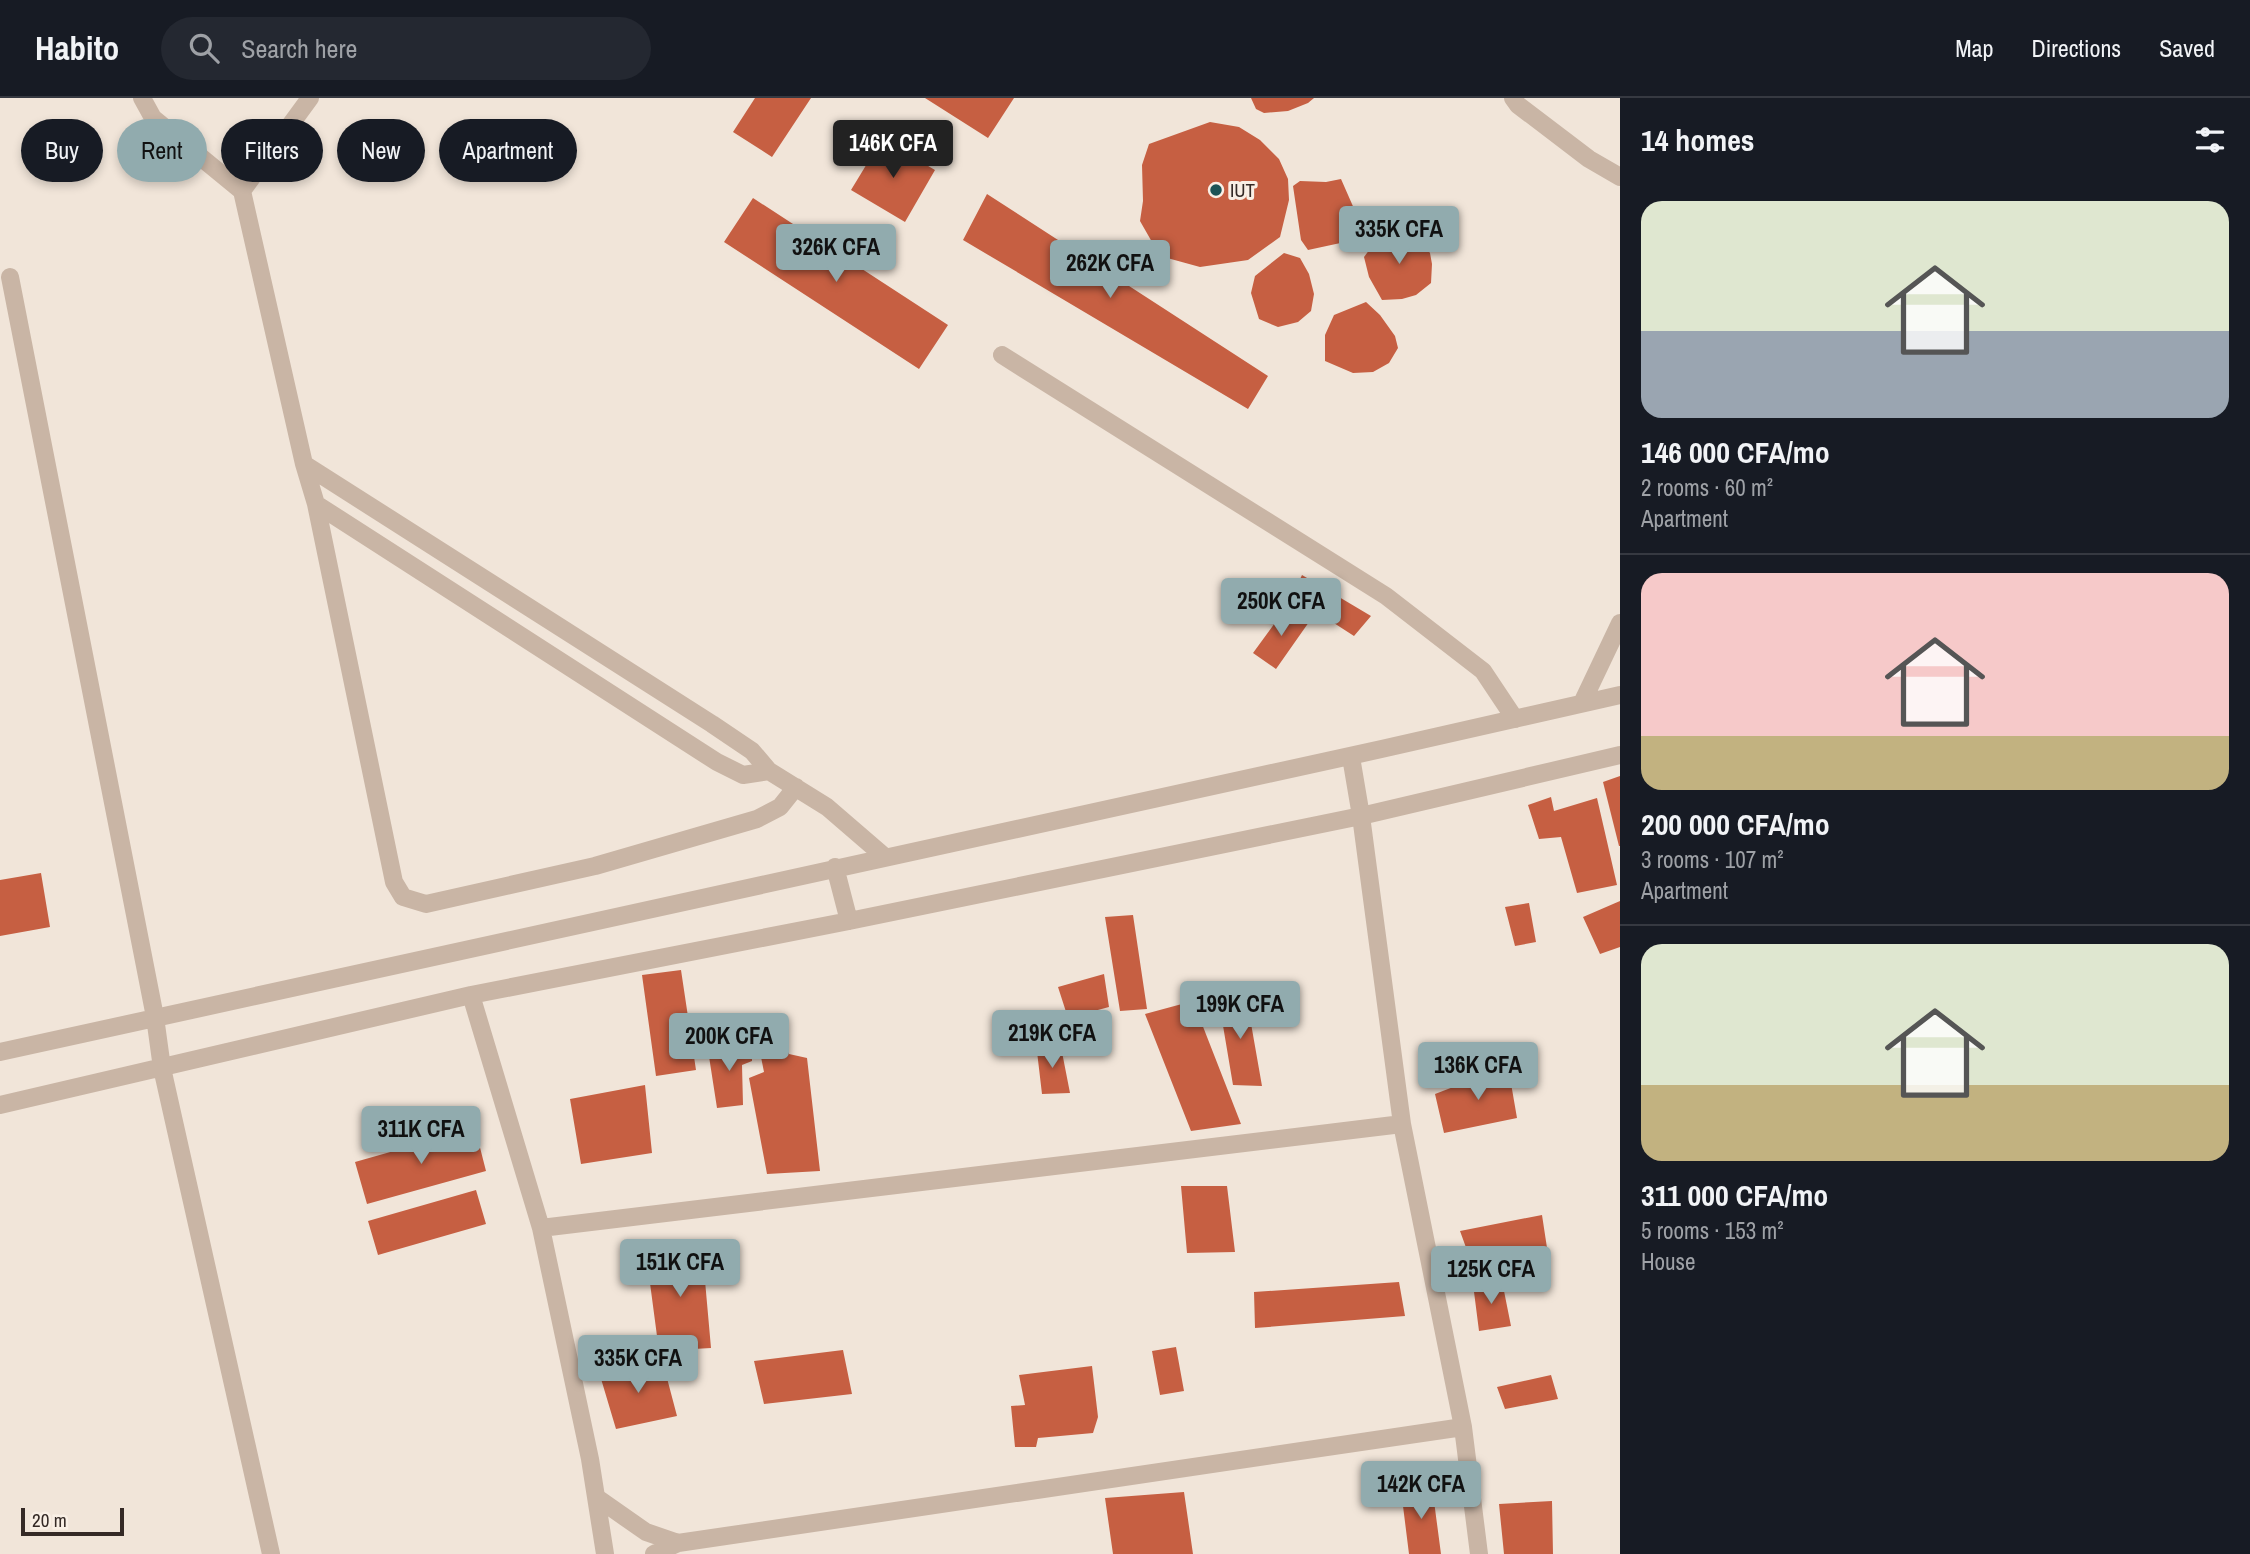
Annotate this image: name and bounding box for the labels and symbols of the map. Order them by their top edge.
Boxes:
pin: 146K CFA [821,120,965,180]
place label: IUT [1230,177,1256,203]
marker: IUT [1208,182,1224,198]
pin: 335K CFA [1327,206,1471,266]
pin: 326K CFA [764,225,908,284]
pin: 262K CFA [1038,240,1182,300]
pin: 250K CFA [1209,578,1353,638]
pin: 199K CFA [1168,982,1312,1041]
pin: 219K CFA [980,1010,1124,1070]
pin: 200K CFA [657,1014,801,1073]
pin: 136K CFA [1406,1042,1550,1102]
pin: 311K CFA [349,1107,493,1166]
pin: 151K CFA [608,1240,752,1299]
pin: 125K CFA [1419,1246,1563,1306]
pin: 335K CFA [566,1336,710,1395]
pin: 142K CFA [1349,1462,1493,1521]
scale bar [21,1505,124,1537]

